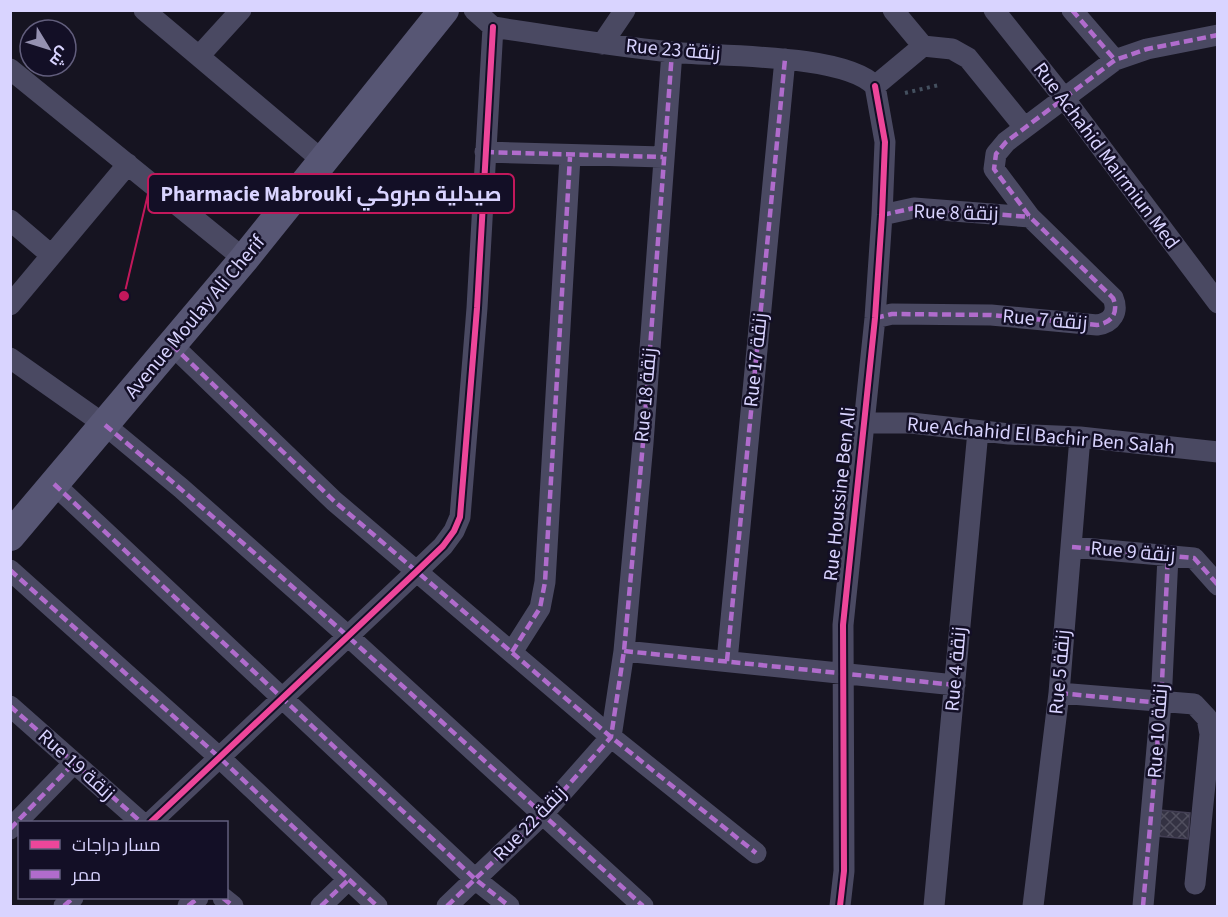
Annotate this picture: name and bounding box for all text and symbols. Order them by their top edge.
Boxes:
north arrow [18,18,78,78]
street label: Rue 23 زنقة [624,32,722,68]
text: ش [44,42,74,71]
street label: Rue Achahid Mairmiun Med [1026,57,1186,255]
callout: Pharmacie Mabrouki صيدلية مبروكي [148,174,514,213]
text: Pharmacie Mabrouki صيدلية مبروكي [160,179,502,211]
street label: Rue 8 زنقة [913,198,999,228]
street label: Avenue Moulay Ali Cherif [118,229,272,405]
street label: Rue 7 زنقة [1001,302,1089,338]
street label: Rue 17 زنقة [737,311,775,409]
street label: Rue 18 زنقة [628,346,664,444]
street label: Rue Houssine Ben Ali [817,406,863,582]
street label: Rue Achahid El Bachir Ben Salah [906,410,1176,462]
street label: Rue 9 زنقة [1089,534,1177,570]
street label: Rue 4 زنقة [938,625,974,713]
street label: Rue 5 زنقة [1042,628,1078,716]
street label: Rue 10 زنقة [1141,683,1175,779]
street label: Rue 19 زنقة [31,723,121,807]
street label: Rue 22 زنقة [487,780,573,868]
legend [18,821,228,899]
text: مسار دراجات [72,833,160,858]
text: ممر [71,863,101,888]

